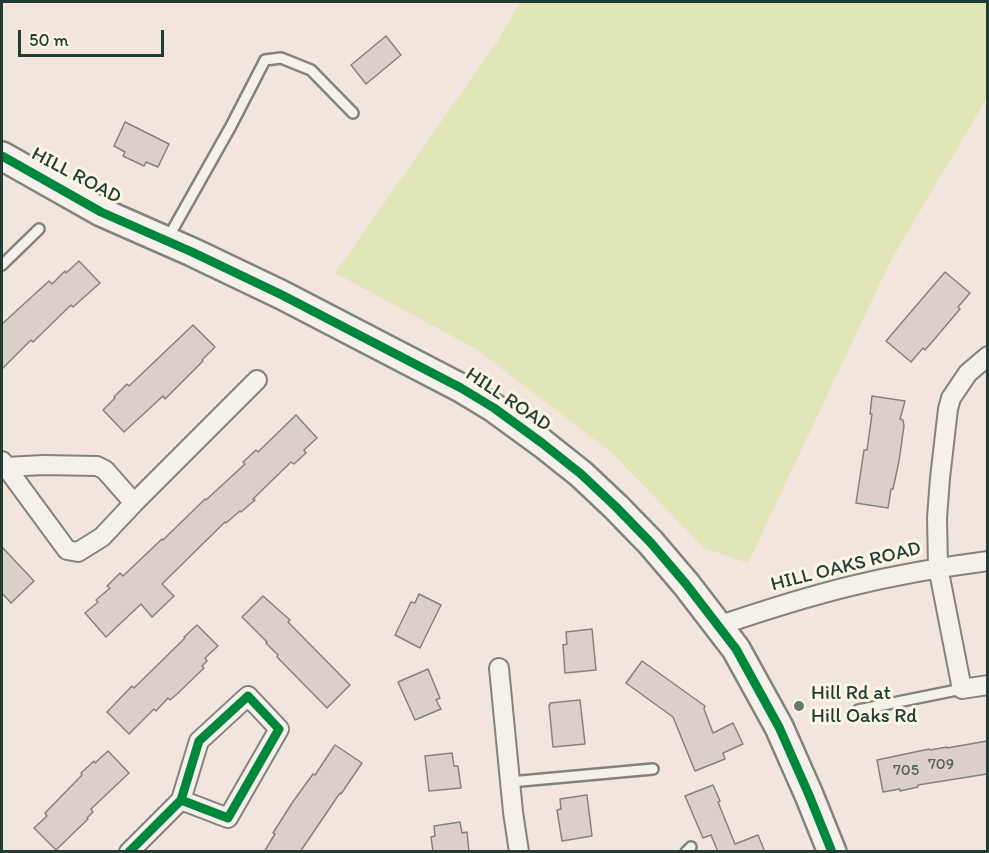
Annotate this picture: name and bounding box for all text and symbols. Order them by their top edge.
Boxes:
scale bar [21,18,166,56]
text: 50 m [29,29,69,51]
street label: HILL ROAD [27,142,125,210]
street label: HILL ROAD [461,363,555,437]
street label: HILL OAKS ROAD [768,537,924,597]
place label: Hill Rd at Hill Oaks Rd [811,682,917,729]
marker: Hill Rd at Hill Oaks Rd [792,699,806,713]
house number: 709 [928,755,954,775]
house number: 705 [893,761,919,781]

